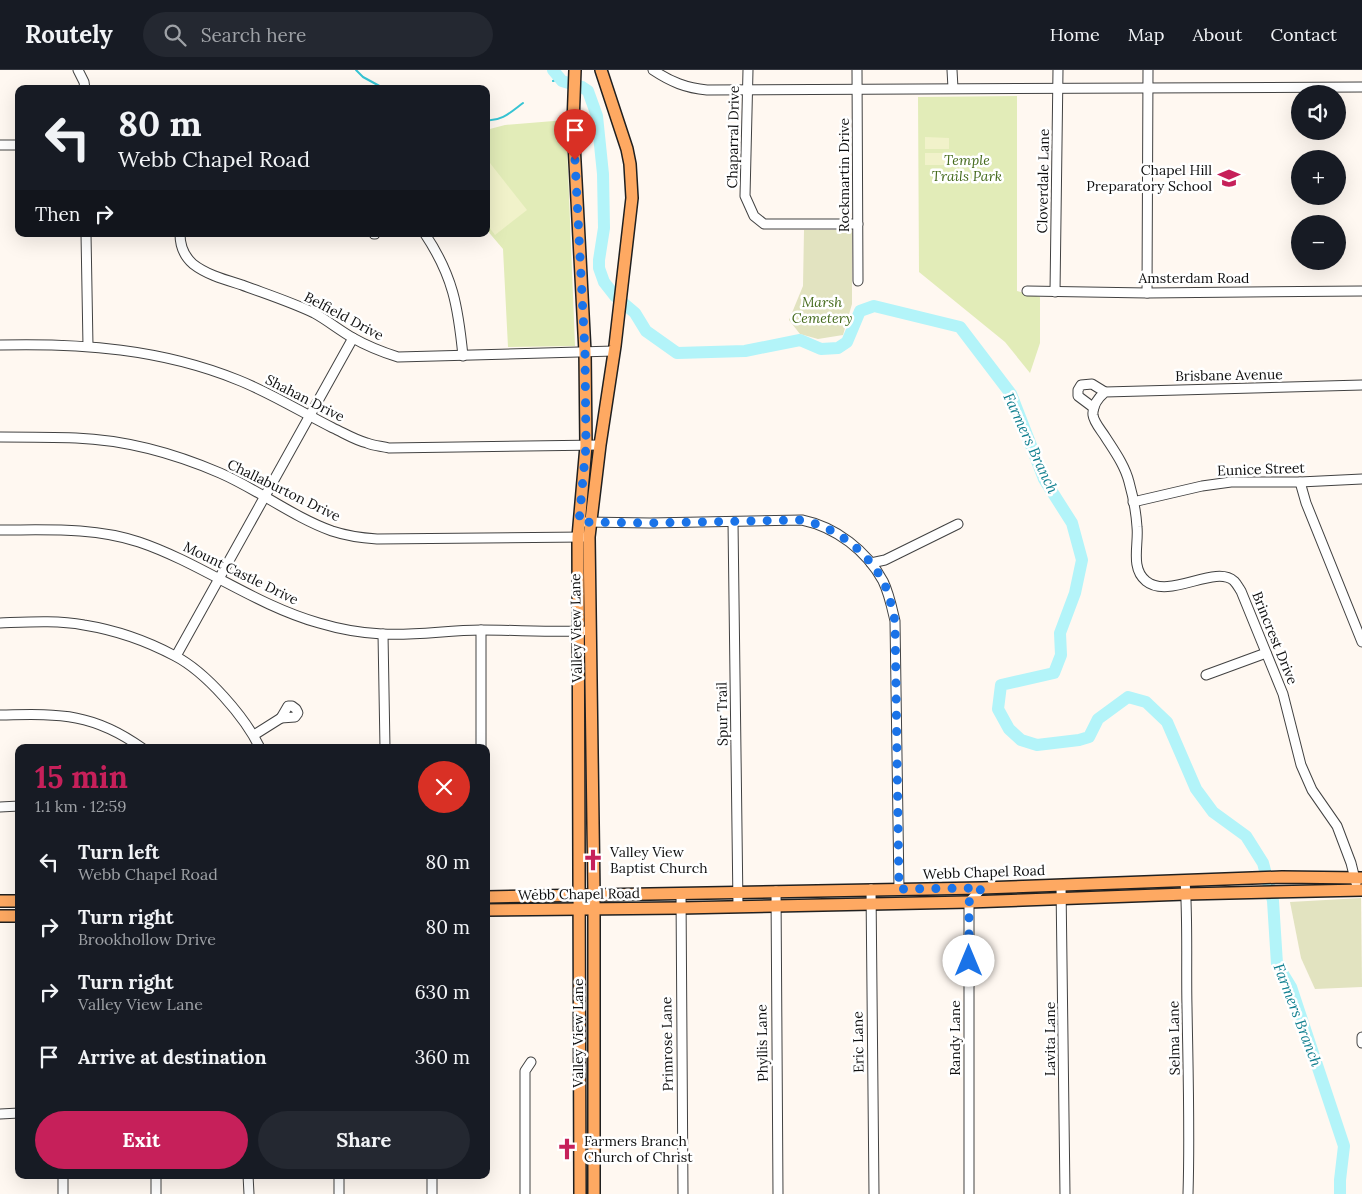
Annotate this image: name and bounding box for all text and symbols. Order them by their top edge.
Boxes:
search box [143,12,493,57]
text: Routely [25,19,113,50]
icon: search [161,21,189,49]
text: Search here [201,23,306,47]
text: Home [1050,23,1100,46]
text: Map [1128,23,1164,46]
text: About [1192,23,1242,46]
text: Contact [1270,23,1337,46]
street label: Chaparral Drive [723,85,743,189]
map controls [1291,85,1346,270]
button: sound [1291,85,1346,140]
text: 80 m [118,101,202,146]
icon: left [35,105,100,170]
pin [554,109,596,160]
icon: arrive [561,116,589,144]
street label: Rockmartin Drive [835,117,853,232]
street label: Cloverdale Lane [1033,128,1053,233]
text: Webb Chapel Road [118,145,310,173]
button: + [1291,150,1346,205]
park label: Temple Trails Park [932,151,1002,185]
place label: Chapel Hill Preparatory School [1086,161,1212,195]
school or university icon: Chapel Hill Preparatory School [1216,165,1242,191]
icon: right [90,200,118,228]
text: Then [35,202,80,226]
button: − [1291,215,1346,270]
street label: Amsterdam Road [1137,269,1250,287]
street label: Belfield Drive [301,288,387,345]
park label: Marsh Cemetery [792,293,852,327]
street label: Brisbane Avenue [1175,365,1283,385]
street label: Shahan Drive [262,370,348,426]
water label: Farmers Branch [999,390,1063,497]
street label: Challaburton Drive [224,455,344,525]
street label: Eunice Street [1217,458,1306,480]
street label: Mount Castle Drive [181,537,302,609]
street label: Valley View Lane [566,573,586,684]
street label: Brincrest Drive [1248,589,1302,688]
street label: Spur Trail [712,682,732,746]
text: 15 min [35,758,128,796]
button: close [418,761,470,813]
text: 1.1 km · 12:59 [35,796,127,816]
text: Turn left [78,840,159,864]
place label: Valley View Baptist Church [609,843,708,877]
church icon: Valley View Baptist Church [580,847,606,873]
icon: left [35,848,63,876]
text: 80 m [426,850,470,874]
street label: Webb Chapel Road [923,861,1045,883]
text: Webb Chapel Road [78,864,218,884]
street label: Webb Chapel Road [518,884,640,904]
text: Turn right [78,905,174,929]
icon: right [35,913,63,941]
text: 80 m [426,915,470,939]
text: Brookhollow Drive [78,929,216,949]
position arrow [942,934,994,986]
water label: Farmers Branch [1270,961,1327,1070]
text: Turn right [78,970,174,994]
icon: right [35,978,63,1006]
street label: Valley View Lane [569,978,587,1089]
text: 630 m [415,980,470,1004]
text: Valley View Lane [78,994,203,1014]
street label: Primrose Lane [657,996,677,1091]
street label: Randy Lane [946,1000,964,1076]
street label: Selma Lane [1164,1000,1184,1075]
street label: Lavita Lane [1041,1001,1059,1076]
street label: Phyllis Lane [752,1004,772,1082]
street label: Eric Lane [848,1011,868,1073]
icon: arrive [35,1043,63,1071]
text: Arrive at destination [78,1045,267,1069]
text: 360 m [415,1045,470,1069]
button: Exit [35,1111,248,1169]
button: Share [258,1111,470,1169]
place label: Farmers Branch Church of Christ [584,1132,693,1166]
church icon: Farmers Branch Church of Christ [554,1136,580,1162]

